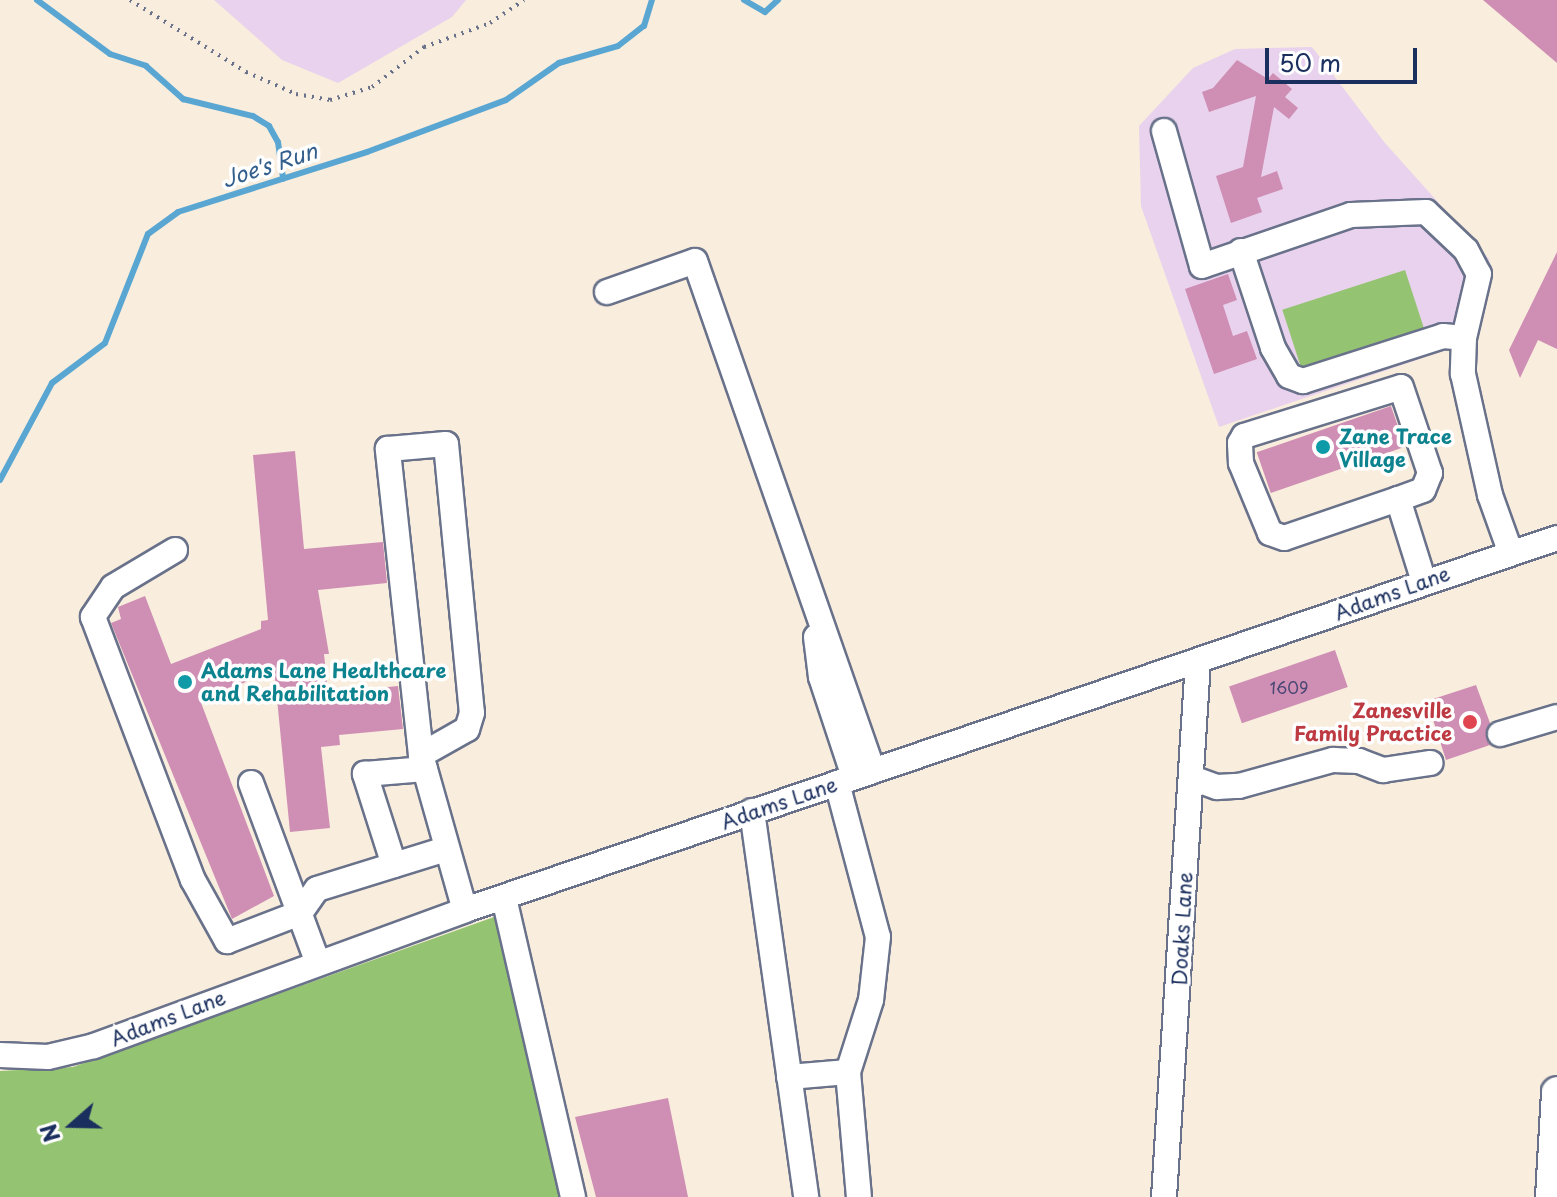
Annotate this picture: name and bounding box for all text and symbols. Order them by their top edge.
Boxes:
scale bar [1269,32,1421,82]
text: 50 m [1279,44,1341,80]
water label: Joe's Run [218,136,320,192]
place label: Zane Trace Village [1339,424,1451,471]
marker: Zane Trace Village [1314,438,1332,456]
street label: Adams Lane [1331,561,1453,625]
place label: Adams Lane Healthcare and Rehabilitation [201,658,447,705]
marker: Adams Lane Healthcare and Rehabilitation [176,673,194,691]
house number: 1609 [1270,677,1308,697]
place label: Zanesville Family Practice [1293,698,1452,745]
marker: Zanesville Family Practice [1459,711,1481,733]
street label: Adams Lane [718,772,840,834]
street label: Doaks Lane [1167,871,1197,987]
street label: Adams Lane [107,985,229,1051]
north arrow [32,1085,112,1165]
text: N [30,1120,67,1147]

